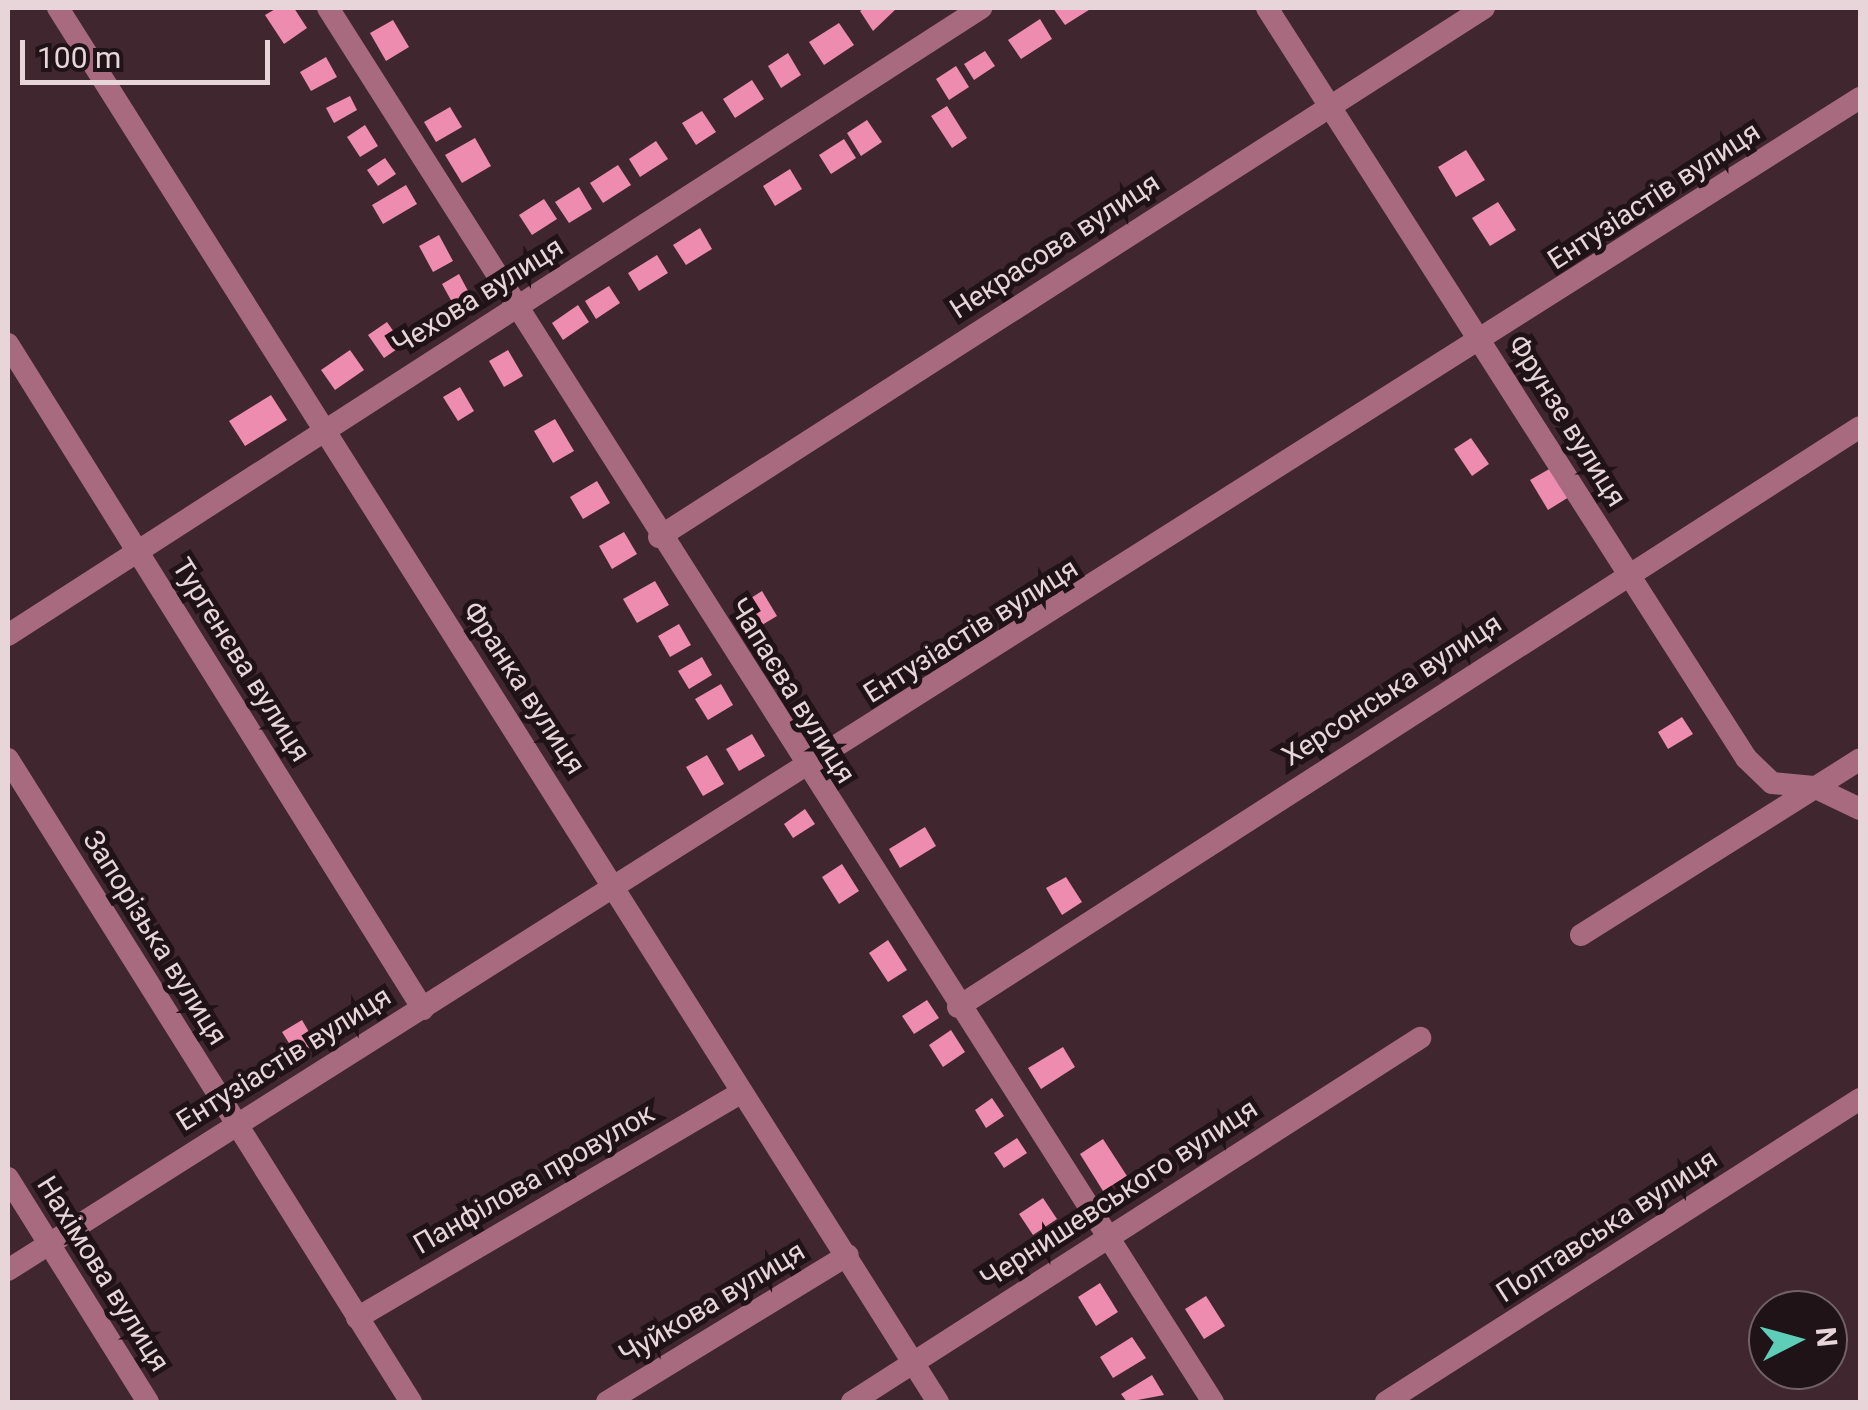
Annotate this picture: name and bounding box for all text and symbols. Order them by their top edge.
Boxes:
scale bar [25,20,275,82]
text: 100 m [37,40,121,75]
street label: Ентузіастів вулиця [1542,115,1766,277]
street label: Некрасова вулиця [944,166,1166,326]
street label: Чехова вулиця [386,230,570,362]
street label: Фрунзе вулиця [1501,329,1633,513]
street label: Тургенєва вулиця [165,552,317,768]
street label: Ентузіастів вулиця [858,552,1084,710]
street label: Чапаєва вулиця [722,592,862,790]
street label: Франка вулиця [456,595,592,781]
street label: Херсонська вулиця [1276,607,1508,773]
street label: Запорізька вулиця [76,825,234,1051]
street label: Ентузіастів вулиця [171,980,397,1138]
street label: Чернишевського вулиця [974,1092,1264,1296]
street label: Панфілова провулок [408,1096,660,1262]
street label: Полтавська вулиця [1490,1142,1724,1310]
street label: Нахімова вулиця [29,1170,177,1378]
street label: Чуйкова вулиця [613,1234,811,1372]
north arrow [1748,1290,1848,1390]
text: N [1809,1325,1844,1349]

